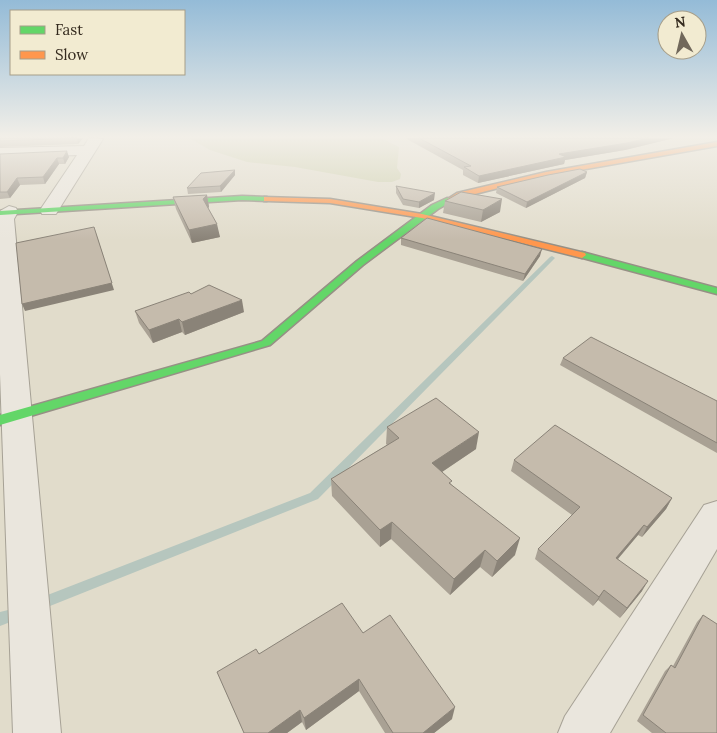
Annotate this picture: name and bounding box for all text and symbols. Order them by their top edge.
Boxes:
legend [10,10,185,75]
north arrow [657,10,707,60]
text: N [674,12,687,32]
text: Fast [55,20,83,39]
text: Slow [55,45,88,64]

